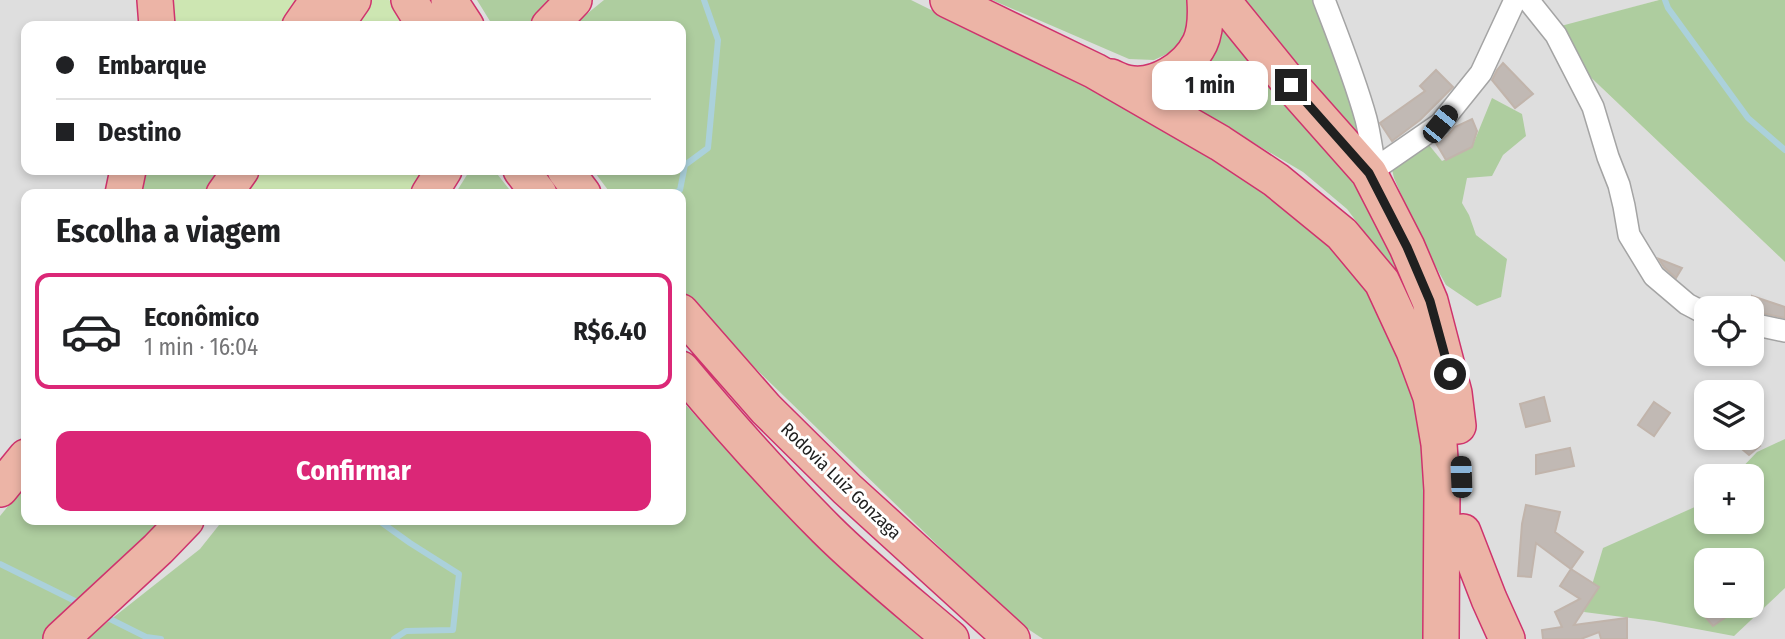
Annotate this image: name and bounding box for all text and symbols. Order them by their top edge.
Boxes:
text: Embarque [98,50,206,81]
callout: 1 min [1151,60,1266,110]
route end [1275,69,1307,101]
text: 1 min [1185,71,1235,99]
car [1419,101,1462,147]
text: Destino [98,117,181,148]
text: Escolha a viagem [56,212,281,250]
map controls [1694,296,1764,618]
button: locate [1694,296,1764,366]
icon: car [60,300,123,363]
text: Econômico [144,302,259,333]
text: R$6.40 [573,316,647,347]
text: 1 min · 16:04 [144,333,258,361]
route start [1434,358,1466,390]
button: layers [1694,380,1764,450]
street label: Rodovia Luiz Gonzaga [776,418,906,544]
button: Confirmar [56,431,651,511]
car [1450,456,1473,498]
button: + [1694,464,1764,534]
button: − [1694,548,1764,618]

